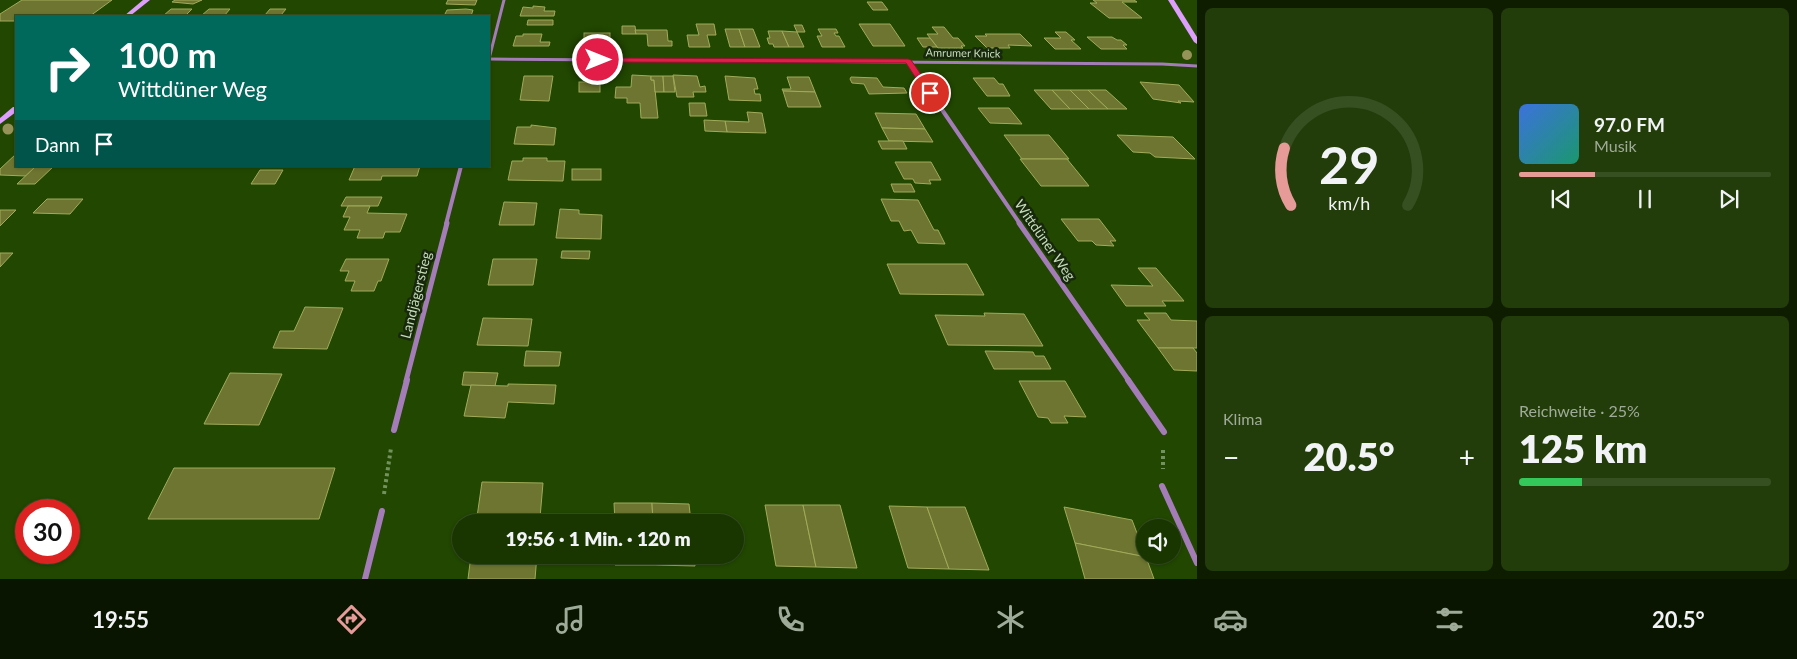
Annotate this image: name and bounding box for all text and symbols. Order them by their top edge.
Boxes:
text: 100 m [118,33,217,75]
position arrow [571,33,623,85]
icon: right [35,35,100,100]
street label: Amrumer Knick [925,45,1001,60]
pin [909,72,951,114]
text: Wittdüner Weg [118,75,267,102]
icon: arrive [916,79,944,107]
text: 97.0 FM [1594,113,1665,136]
icon: arrive [90,130,118,158]
text: Dann [35,133,80,156]
text: 29 [1319,133,1379,195]
text: Musik [1594,136,1637,155]
icon: previous [1547,185,1575,213]
icon: pause [1631,185,1659,213]
icon: next [1715,185,1743,213]
text: km/h [1328,192,1370,214]
street label: Wittdüner Weg [1011,196,1080,283]
street label: Landjägerstieg [396,250,435,340]
text: Reichweite · 25% [1519,401,1640,420]
text: Klima [1223,409,1262,428]
text: 125 km [1519,425,1647,471]
text: 20.5° [1303,433,1395,479]
text: − [1223,440,1239,474]
text: + [1459,440,1475,474]
speed limit sign: 30 [15,499,80,564]
map controls [1136,519,1181,564]
button: sound [1136,519,1181,564]
text: 19:56 · 1 Min. · 120 m [505,527,691,550]
icon: directions [334,602,369,637]
icon: music [553,602,588,637]
icon: phone [773,602,808,637]
icon: climate [993,602,1028,637]
icon: car [1213,602,1248,637]
icon: filters [1432,602,1467,637]
text: 19:55 [92,606,149,633]
text: 20.5° [1652,606,1705,633]

